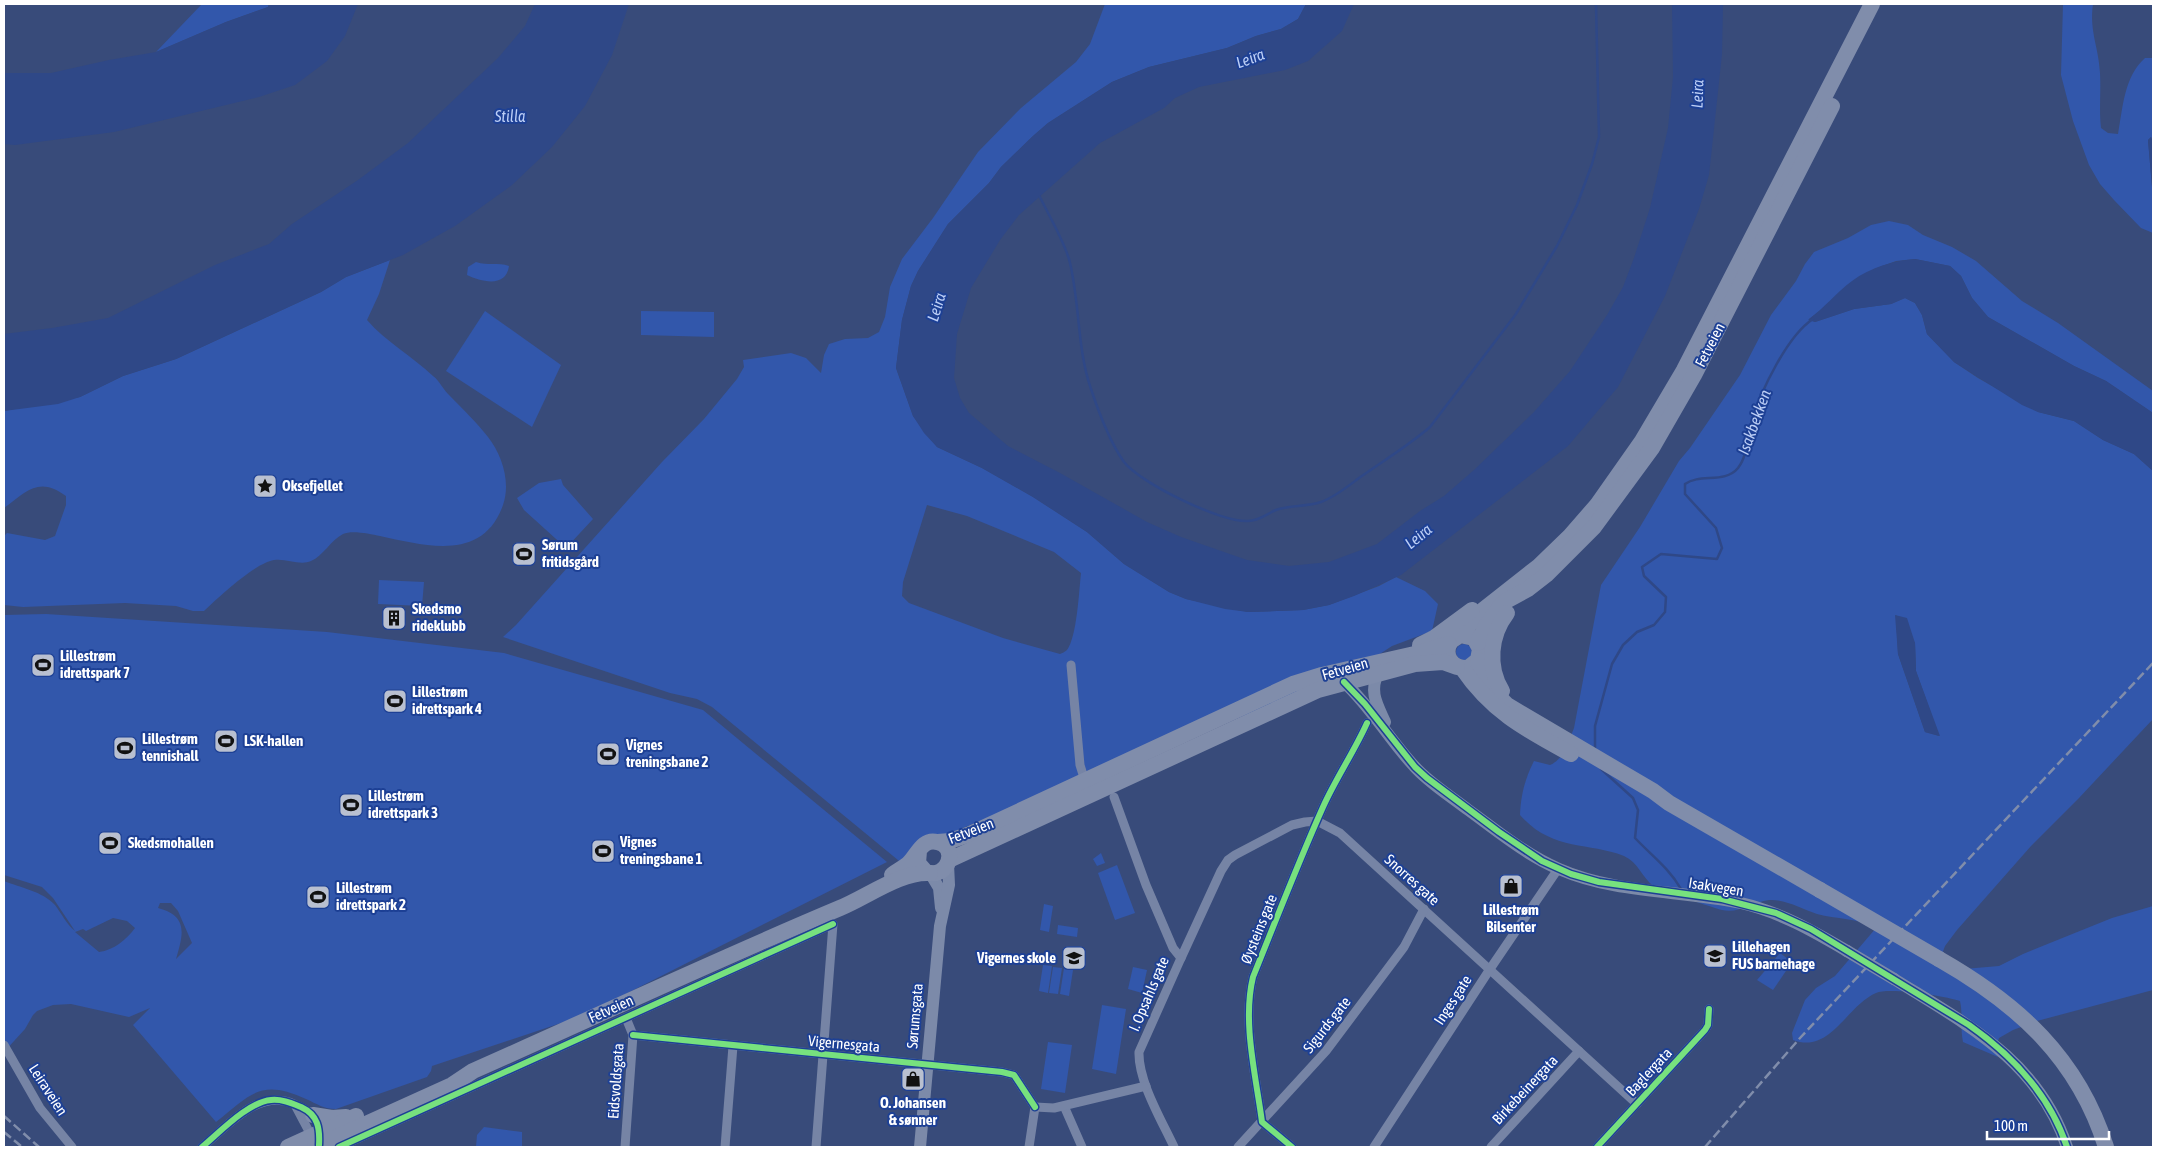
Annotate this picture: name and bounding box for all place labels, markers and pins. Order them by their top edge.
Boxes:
place icon: Oksefjellet [252,473,278,499]
place label: Oksefjellet [282,477,343,494]
place label: Sørum fritidsgård [541,536,599,570]
sports icon: Sørum fritidsgård [511,541,537,567]
place label: Skedsmo rideklubb [412,600,466,634]
building icon: Skedsmo rideklubb [381,605,407,631]
place label: Lillestrøm idrettspark 7 [60,647,130,681]
sports icon: Lillestrøm idrettspark 7 [30,652,56,678]
place label: Lillestrøm idrettspark 4 [412,683,482,717]
sports icon: Lillestrøm idrettspark 4 [382,688,408,714]
sports icon: LSK-hallen [213,728,239,754]
place label: Lillestrøm tennishall [141,730,200,764]
place label: LSK-hallen [244,732,303,749]
sports icon: Lillestrøm tennishall [112,735,138,761]
place label: Vignes treningsbane 2 [625,736,709,770]
sports icon: Vignes treningsbane 2 [595,741,621,767]
place label: Lillestrøm idrettspark 3 [368,787,438,821]
sports icon: Lillestrøm idrettspark 3 [338,792,364,818]
sports icon: Skedsmohallen [97,830,123,856]
place label: Vignes treningsbane 1 [619,833,703,867]
place label: Skedsmohallen [128,834,214,851]
sports icon: Vignes treningsbane 1 [590,838,616,864]
shop icon: Lillestrøm Bilsenter [1498,873,1524,899]
place label: Lillestrøm idrettspark 2 [336,879,406,913]
sports icon: Lillestrøm idrettspark 2 [305,884,331,910]
place label: Lillestrøm Bilsenter [1483,901,1539,935]
place label: Lillehagen FUS barnehage [1732,938,1815,972]
school or university icon: Lillehagen FUS barnehage [1702,943,1728,969]
school or university icon: Vigernes skole [1061,945,1087,971]
place label: Vigernes skole [976,949,1056,966]
shop icon: O. Johansen & sønner [900,1066,926,1092]
place label: O. Johansen & sønner [880,1094,946,1128]

